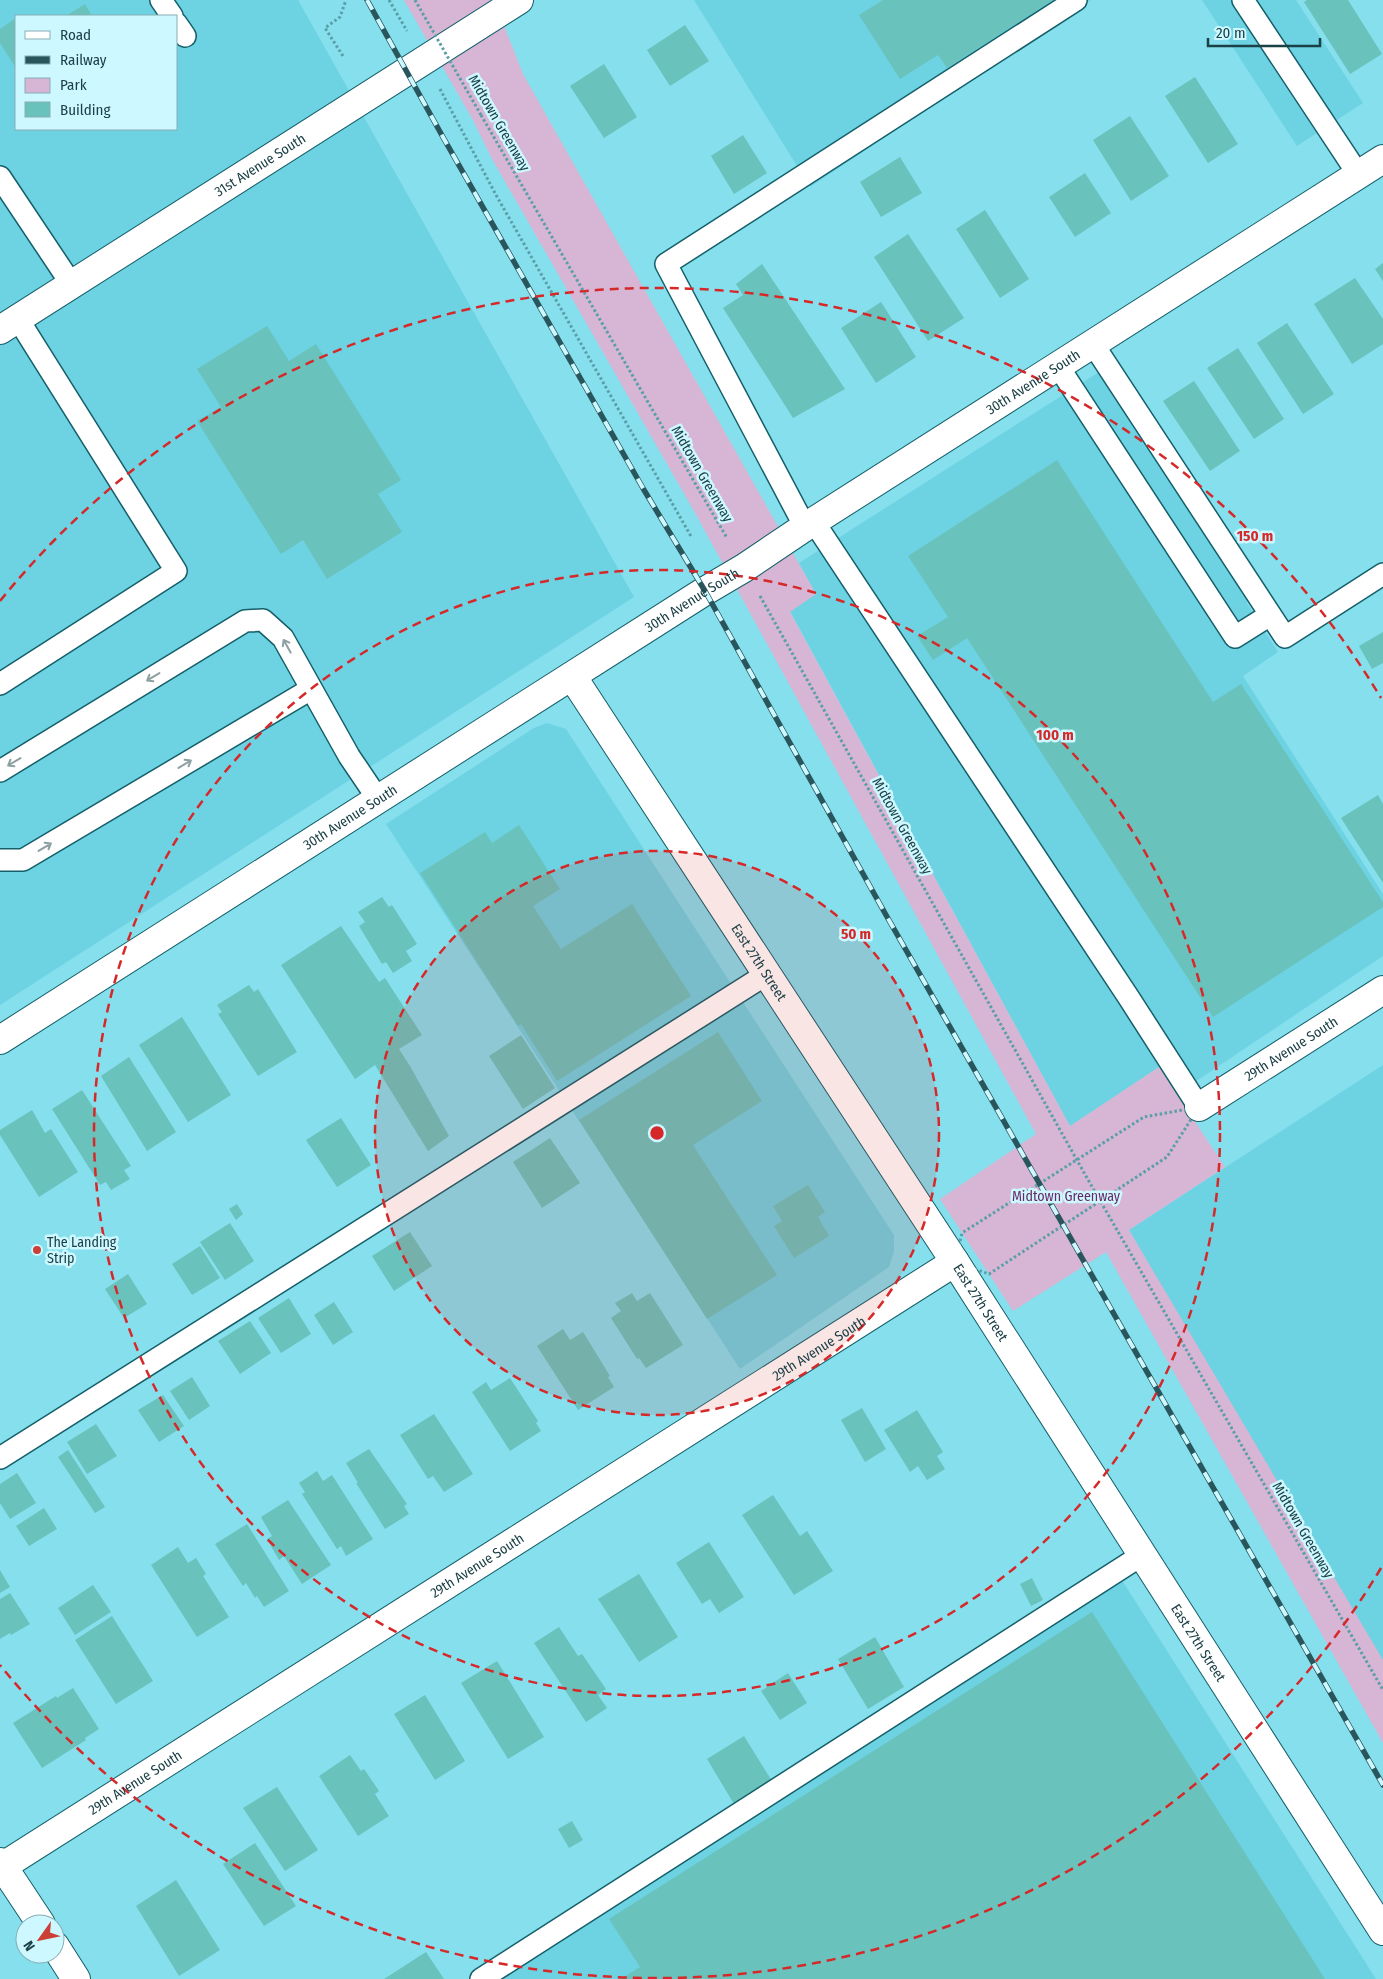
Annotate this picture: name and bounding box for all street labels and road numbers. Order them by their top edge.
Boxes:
street label: Midtown Greenway [465,72,534,175]
street label: 31st Avenue South [211,130,309,200]
street label: 30th Avenue South [983,346,1083,418]
street label: Midtown Greenway [668,423,737,526]
street label: 30th Avenue South [642,564,742,636]
street label: Midtown Greenway [868,775,936,878]
street label: 30th Avenue South [300,781,400,853]
street label: East 27th Street [728,921,791,1004]
street label: 29th Avenue South [1241,1013,1341,1084]
street label: East 27th Street [950,1261,1012,1345]
street label: 29th Avenue South [769,1312,869,1384]
street label: Midtown Greenway [1269,1479,1338,1582]
street label: 29th Avenue South [427,1529,527,1601]
street label: East 27th Street [1168,1601,1230,1685]
street label: 29th Avenue South [85,1746,185,1818]

